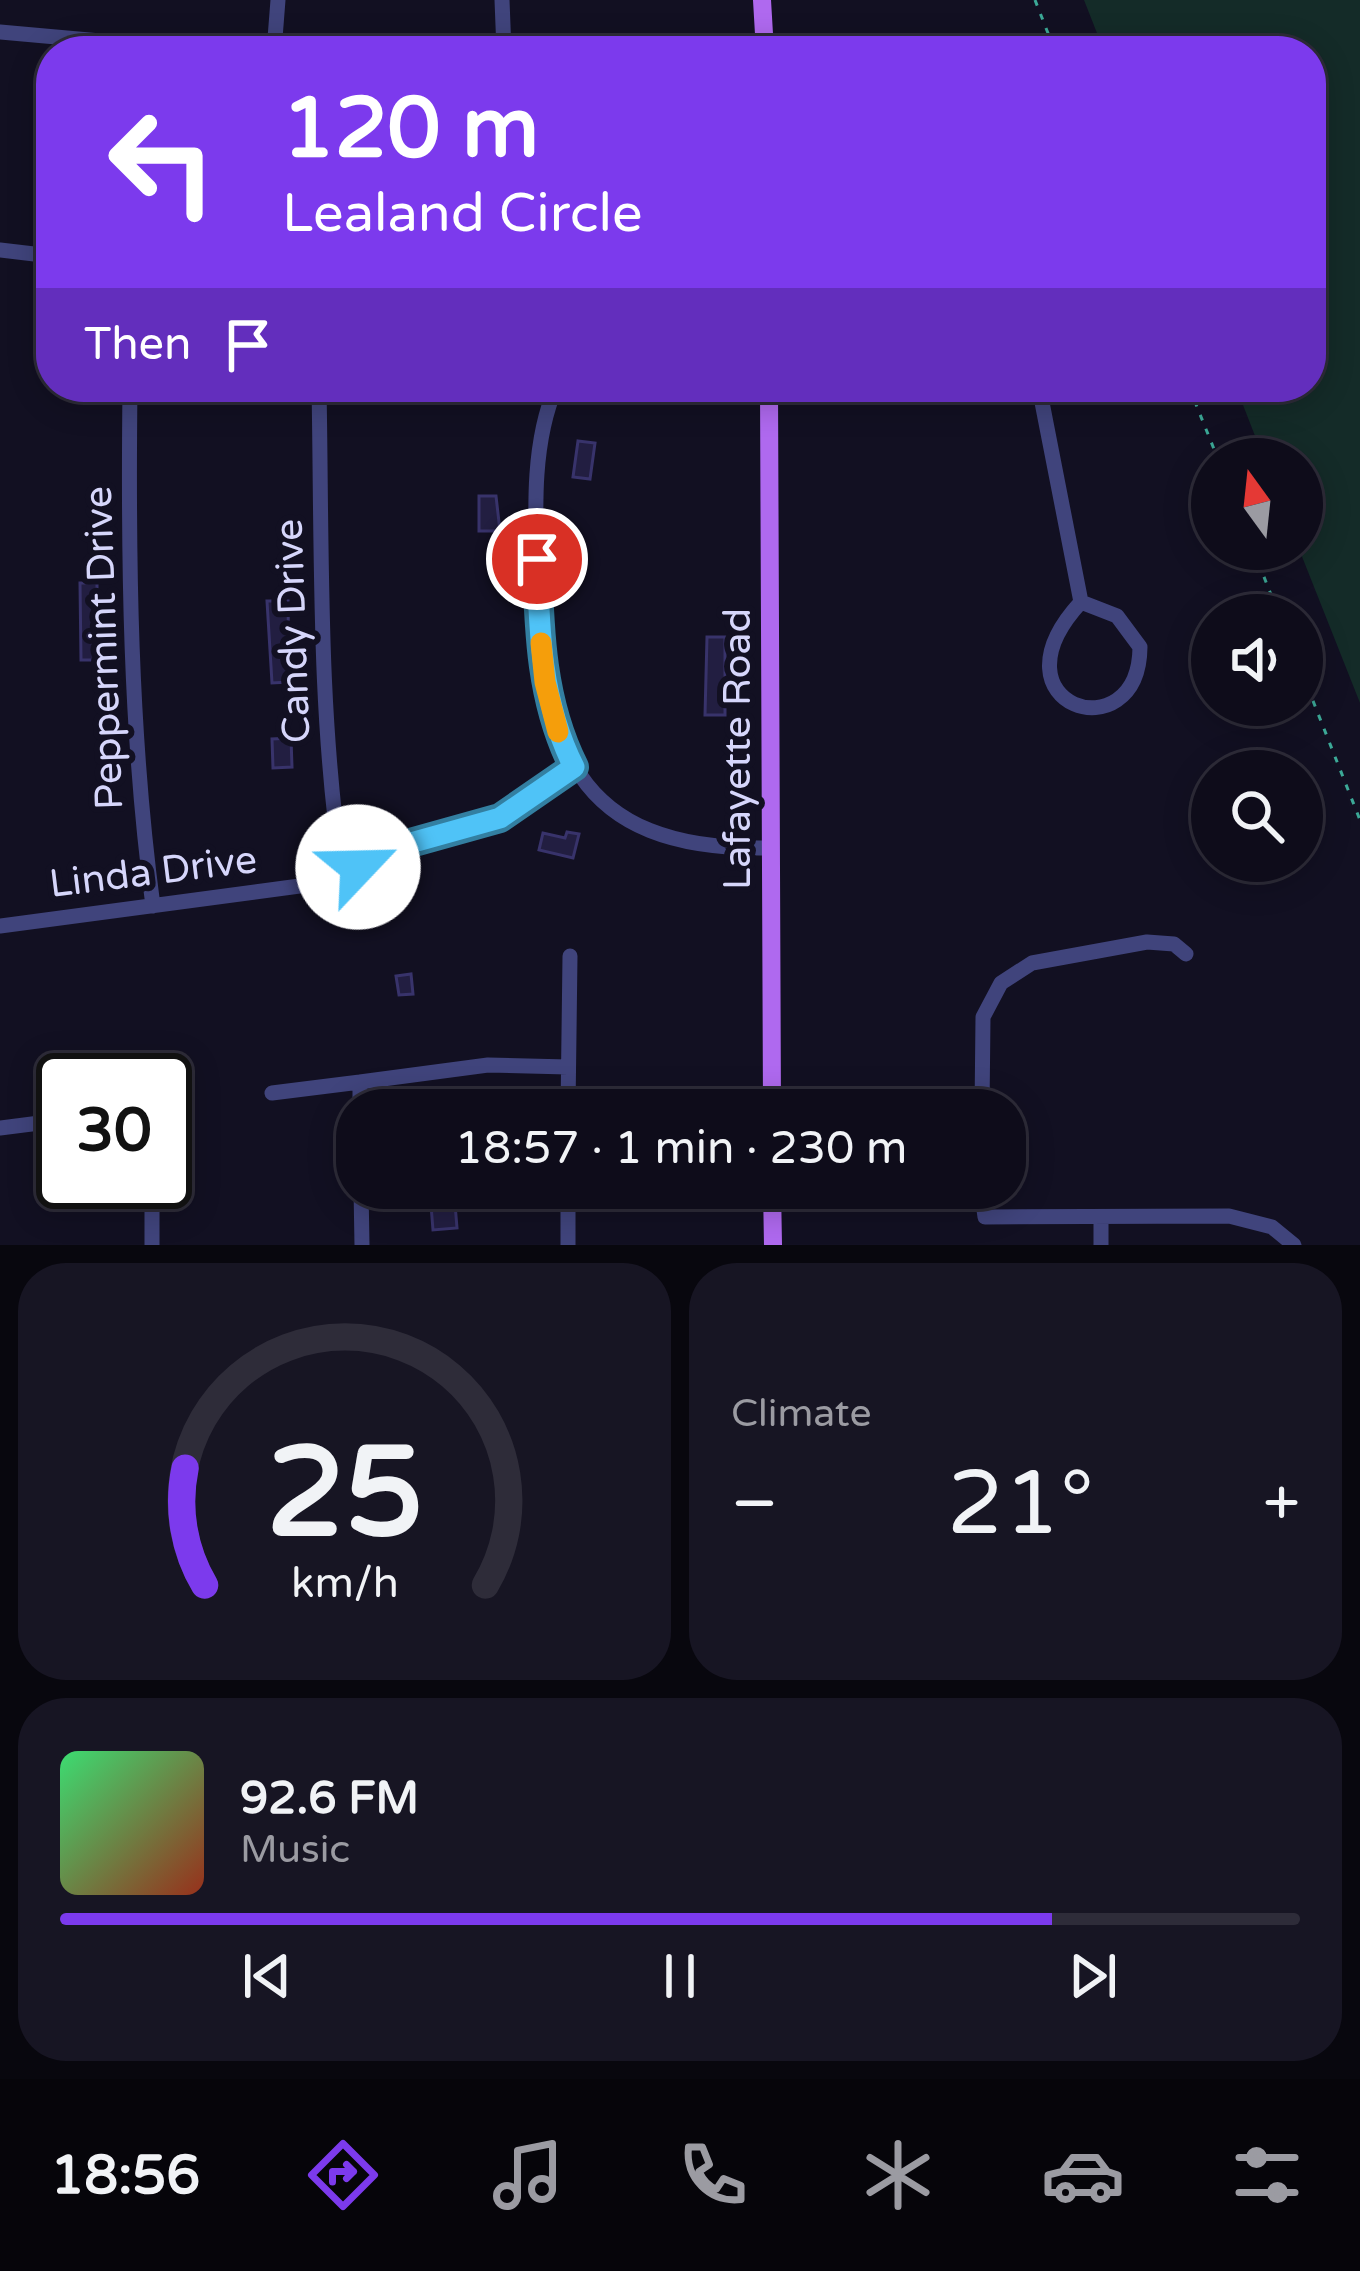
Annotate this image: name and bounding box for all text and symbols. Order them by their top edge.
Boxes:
text: 120 m [282,79,539,180]
icon: left [84,84,240,240]
text: Lealand Circle [282,181,642,246]
icon: arrive [215,312,281,378]
text: Then [84,318,191,372]
north arrow [1191,438,1323,570]
map controls [1191,438,1323,882]
street label: Peppermint Drive [75,485,133,811]
pin [486,508,588,610]
street label: Candy Drive [266,518,320,744]
icon: arrive [504,526,570,592]
button: sound [1191,594,1323,726]
street label: Lafayette Road [714,608,761,890]
button: search [1191,750,1323,882]
position arrow [295,804,421,930]
street label: Linda Drive [47,836,259,908]
speed limit sign: 30 [36,1053,192,1209]
text: 18:57 · 1 min · 230 m [455,1122,907,1176]
text: Climate [731,1390,871,1437]
text: 25 [266,1419,423,1570]
text: 21° [947,1450,1094,1559]
text: − [731,1464,778,1544]
text: + [1263,1464,1300,1544]
text: km/h [291,1557,398,1608]
text: 92.6 FM [240,1772,419,1826]
text: Music [240,1826,350,1873]
icon: previous [234,1943,300,2009]
icon: pause [647,1943,713,2009]
icon: next [1060,1943,1126,2009]
icon: directions [301,2133,385,2217]
icon: music [486,2133,570,2217]
icon: phone [671,2133,755,2217]
icon: climate [856,2133,940,2217]
icon: car [1041,2133,1125,2217]
icon: filters [1225,2133,1309,2217]
text: 18:56 [50,2143,200,2208]

